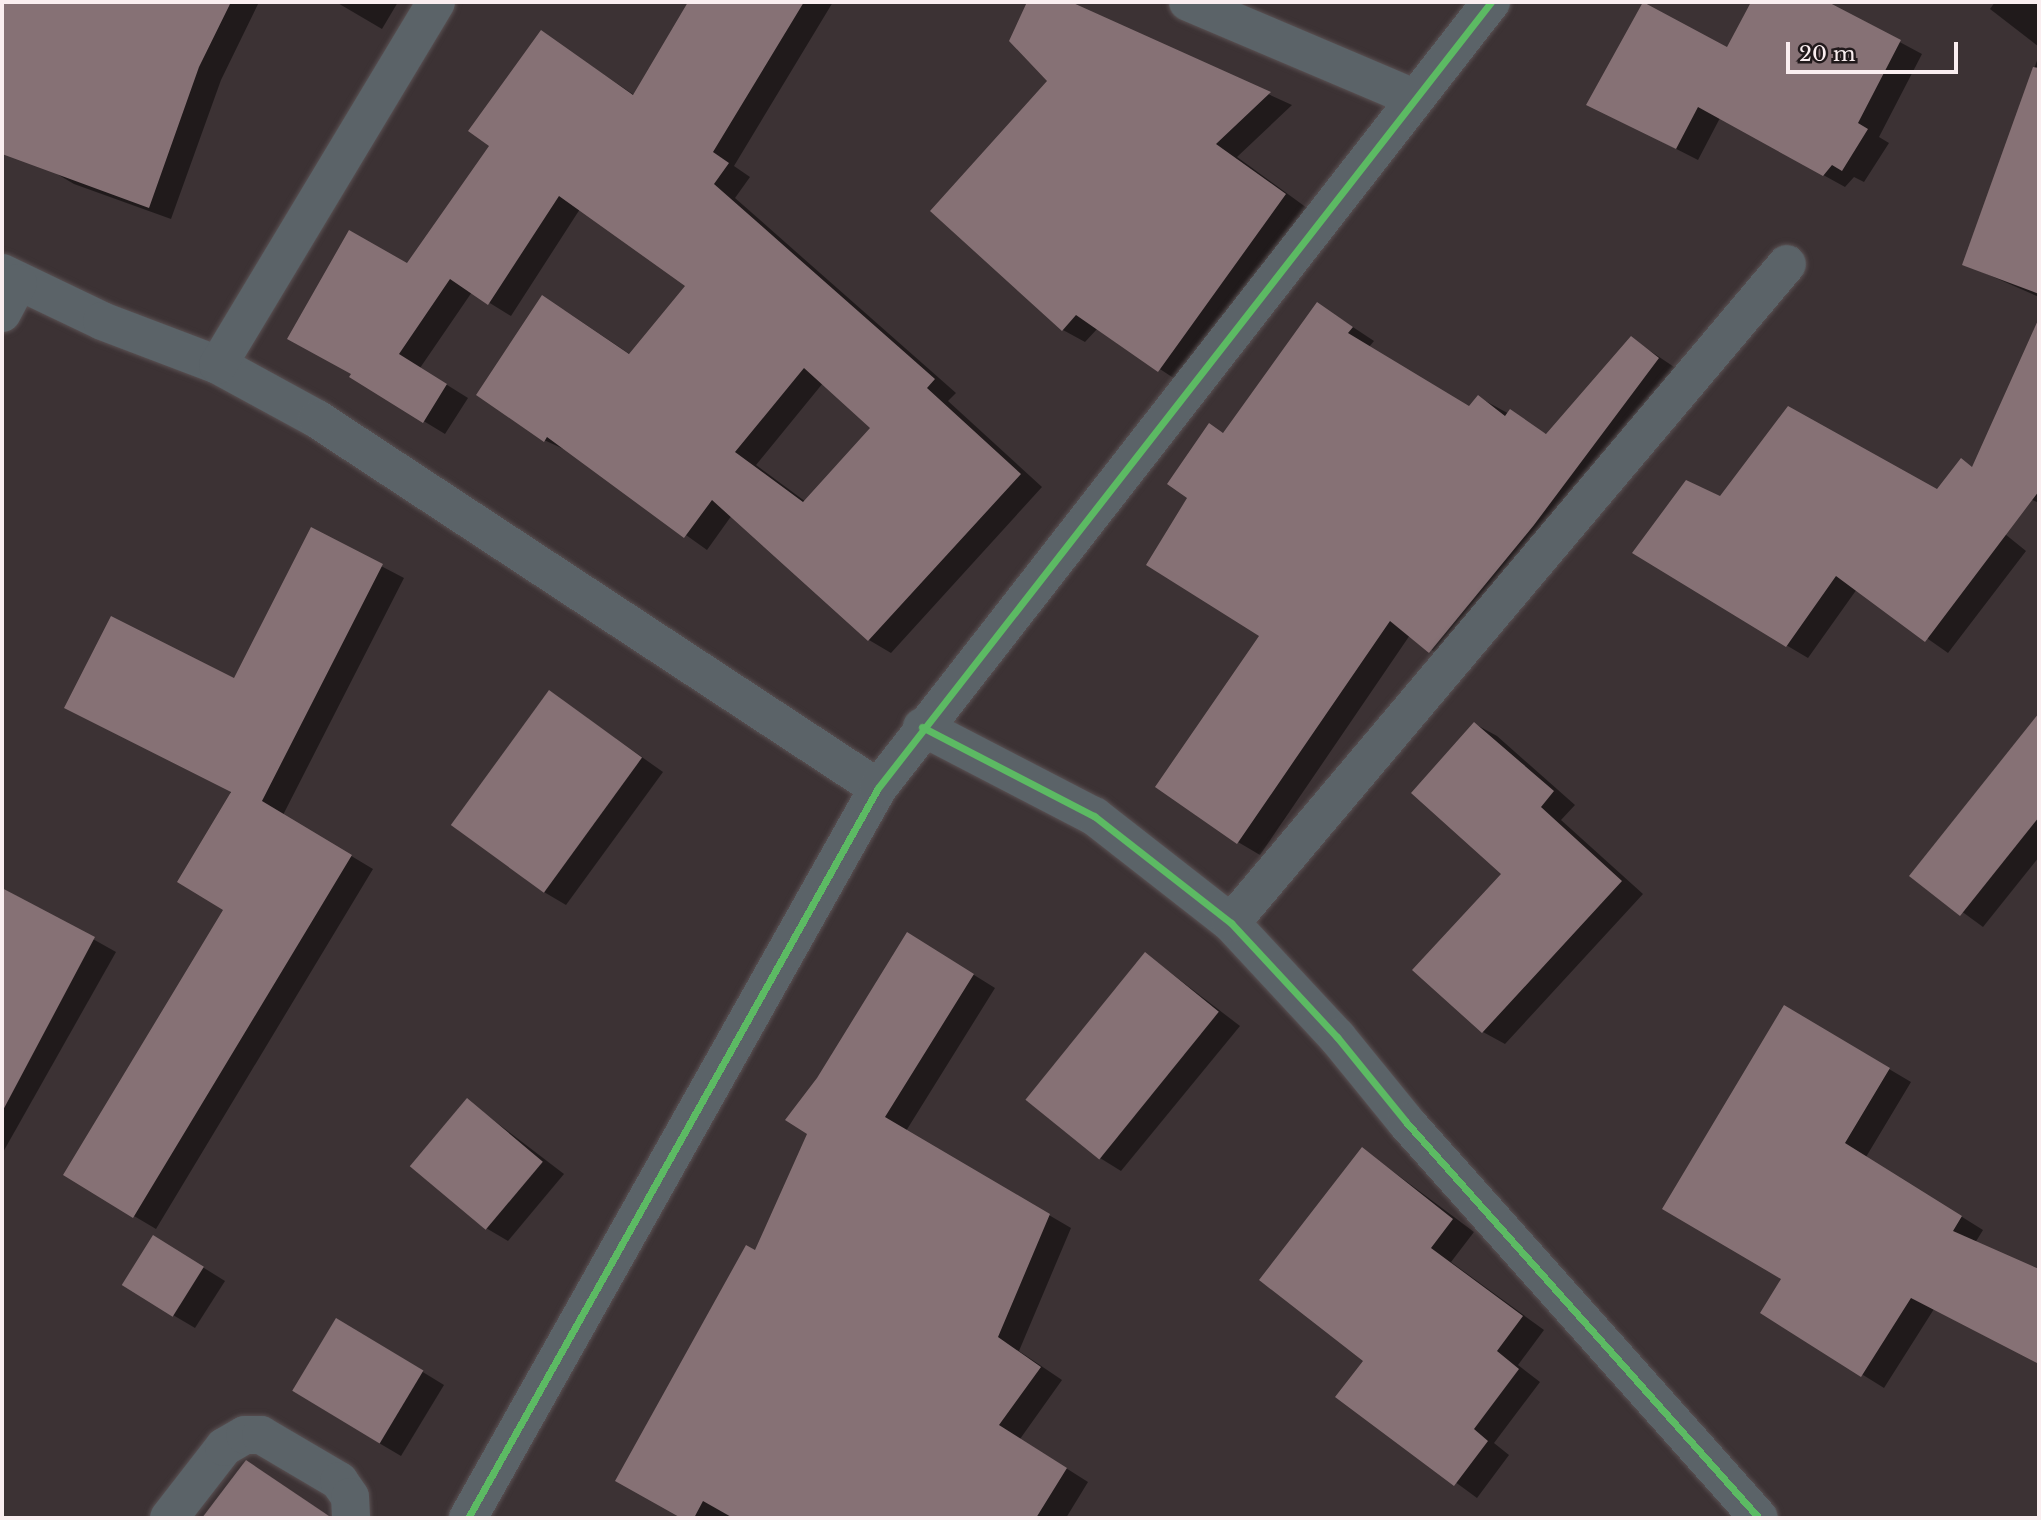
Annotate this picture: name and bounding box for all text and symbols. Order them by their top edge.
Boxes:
scale bar [1789,28,1960,72]
text: 20 m [1799,41,1856,67]

